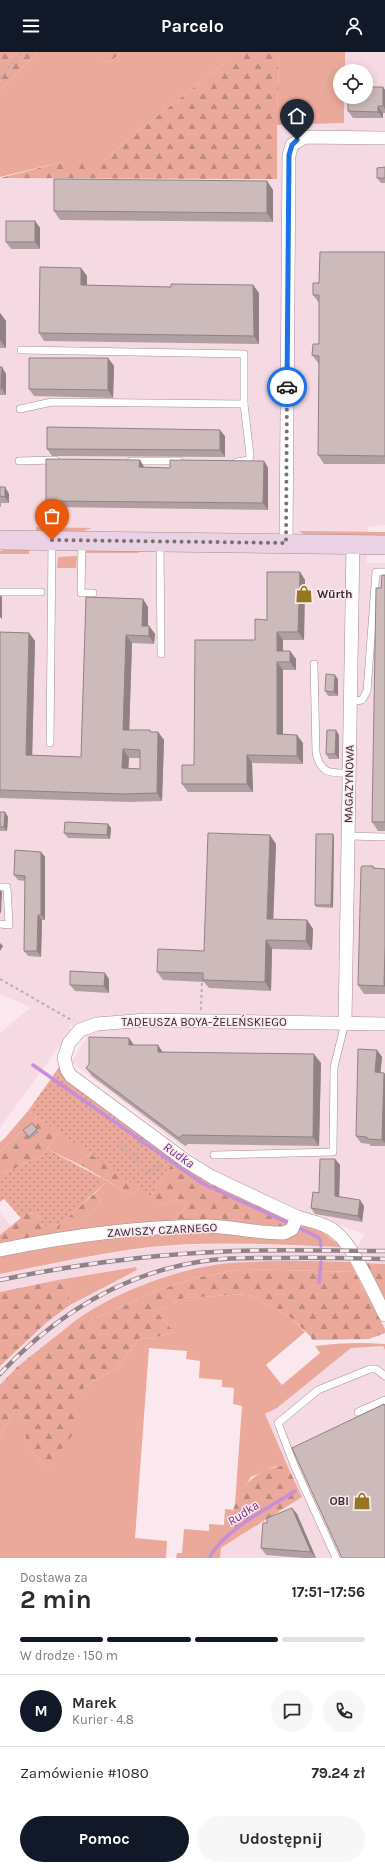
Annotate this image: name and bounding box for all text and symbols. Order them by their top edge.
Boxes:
icon: menu [20,15,42,37]
text: Parcelo [161,15,224,37]
icon: person [343,15,365,37]
map controls [333,64,373,104]
button: locate [333,64,373,104]
pin [280,99,314,140]
icon: home [286,105,308,127]
courier [267,367,307,407]
icon: car [276,376,298,398]
pin [35,499,69,540]
icon: bag [41,505,63,527]
shop icon: Würth [294,584,314,604]
place label: Würth [317,587,352,601]
street label: MAGAZYNOWA [341,745,357,823]
street label: TADEUSZA BOYA-ŻELEŃSKIEGO [121,1014,287,1029]
water label: Rudka [161,1139,198,1171]
street label: ZAWISZY CZARNEGO [106,1220,218,1240]
shop icon: OBI [352,1491,372,1511]
place label: OBI [329,1494,349,1508]
water label: Rudka [225,1497,262,1529]
text: Dostawa za [20,1570,88,1585]
text: 17:51–17:56 [292,1583,365,1601]
text: 2 min [20,1584,92,1615]
text: W drodze · 150 m [20,1648,118,1663]
button: chat [271,1690,313,1732]
button: phone [323,1690,365,1732]
text: Marek [72,1694,117,1712]
text: M [34,1702,48,1720]
text: Kurier · 4.8 [72,1712,134,1727]
text: Zamówienie #1080 [20,1764,149,1782]
text: 79.24 zł [311,1764,365,1782]
button: Pomoc [20,1816,189,1862]
button: Udostępnij [197,1816,365,1862]

